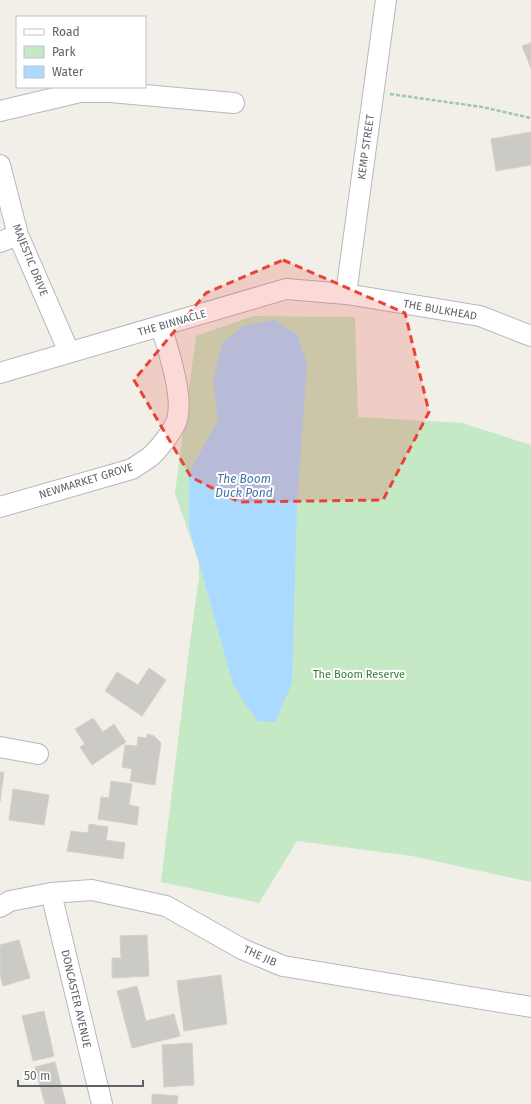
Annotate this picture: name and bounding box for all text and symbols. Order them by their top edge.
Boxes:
legend [16,16,146,88]
text: Road [52,25,80,39]
text: Park [52,45,76,59]
text: Water [52,65,84,79]
street label: KEMP STREET [355,113,377,180]
street label: MAJESTIC DRIVE [10,222,50,298]
street label: THE BULKHEAD [402,297,478,323]
street label: THE BINNACLE [136,307,208,339]
street label: NEWMARKET GROVE [37,460,135,502]
water label: The Boom Duck Pond [215,472,273,500]
park label: The Boom Reserve [313,668,405,681]
street label: THE JIB [241,943,279,969]
street label: DONCASTER AVENUE [58,949,94,1049]
scale bar [18,1062,143,1088]
text: 50 m [24,1069,50,1083]

